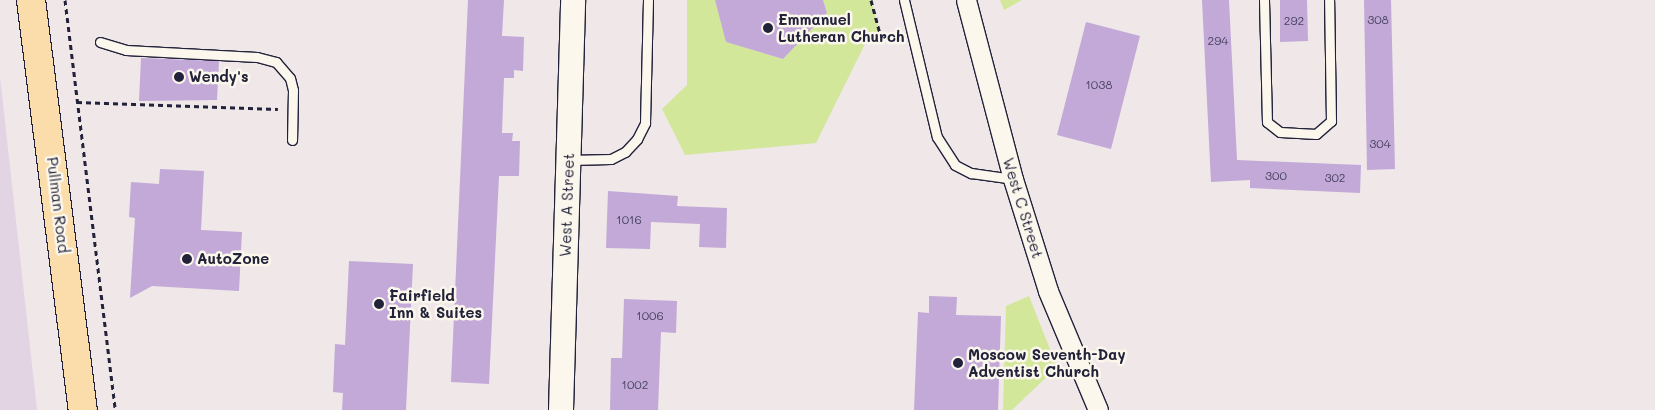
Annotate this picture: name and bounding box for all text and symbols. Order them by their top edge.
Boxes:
place label: Emmanuel Lutheran Church [778,10,905,45]
house number: 308 [1367,13,1389,27]
house number: 292 [1284,14,1304,28]
marker: Emmanuel Lutheran Church [762,22,774,34]
house number: 294 [1208,34,1228,48]
place label: Wendy's [189,68,249,86]
marker: Wendy's [173,71,185,83]
house number: 1038 [1085,78,1113,92]
house number: 304 [1369,137,1391,151]
street label: West A Street [556,153,578,257]
street label: West C Street [999,155,1047,261]
street label: Pullman Road [43,156,73,254]
house number: 300 [1265,169,1287,183]
house number: 302 [1324,171,1346,185]
house number: 1016 [616,213,642,227]
place label: AutoZone [197,250,269,268]
marker: AutoZone [181,253,193,265]
place label: Fairfield Inn & Suites [389,286,482,321]
marker: Fairfield Inn & Suites [373,298,385,310]
house number: 1006 [636,309,664,323]
place label: Moscow Seventh-Day Adventist Church [968,345,1126,380]
marker: Moscow Seventh-Day Adventist Church [952,357,964,369]
house number: 1002 [622,378,648,392]

